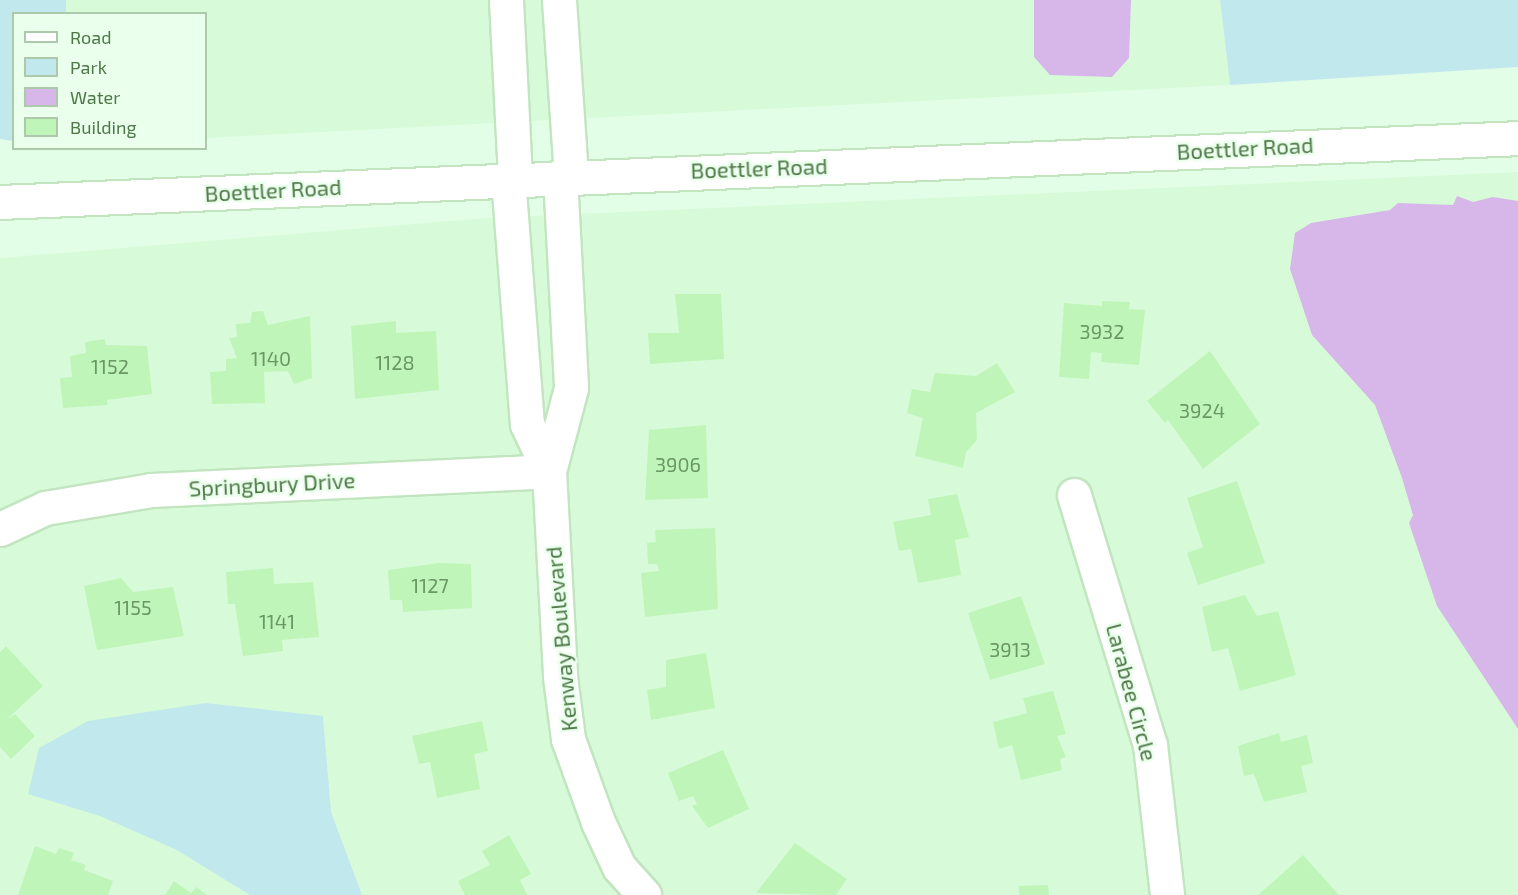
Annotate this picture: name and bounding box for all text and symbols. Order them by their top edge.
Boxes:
legend [12,12,207,150]
text: Road [70,26,111,48]
text: Park [70,56,107,78]
text: Water [70,86,120,108]
text: Building [70,116,137,138]
street label: Boettler Road [1176,131,1314,165]
street label: Boettler Road [690,152,828,184]
street label: Boettler Road [204,173,342,207]
house number: 3932 [1080,319,1124,343]
house number: 1140 [251,346,291,370]
house number: 1128 [375,350,415,374]
house number: 1152 [91,354,129,378]
house number: 3924 [1179,398,1225,422]
house number: 3906 [655,452,701,476]
street label: Springbury Drive [188,466,356,502]
street label: Kenway Boulevard [540,545,582,733]
house number: 1127 [411,573,449,597]
house number: 1155 [114,595,152,619]
house number: 1141 [259,609,295,633]
street label: Larabee Circle [1101,620,1163,764]
house number: 3913 [989,637,1031,661]

